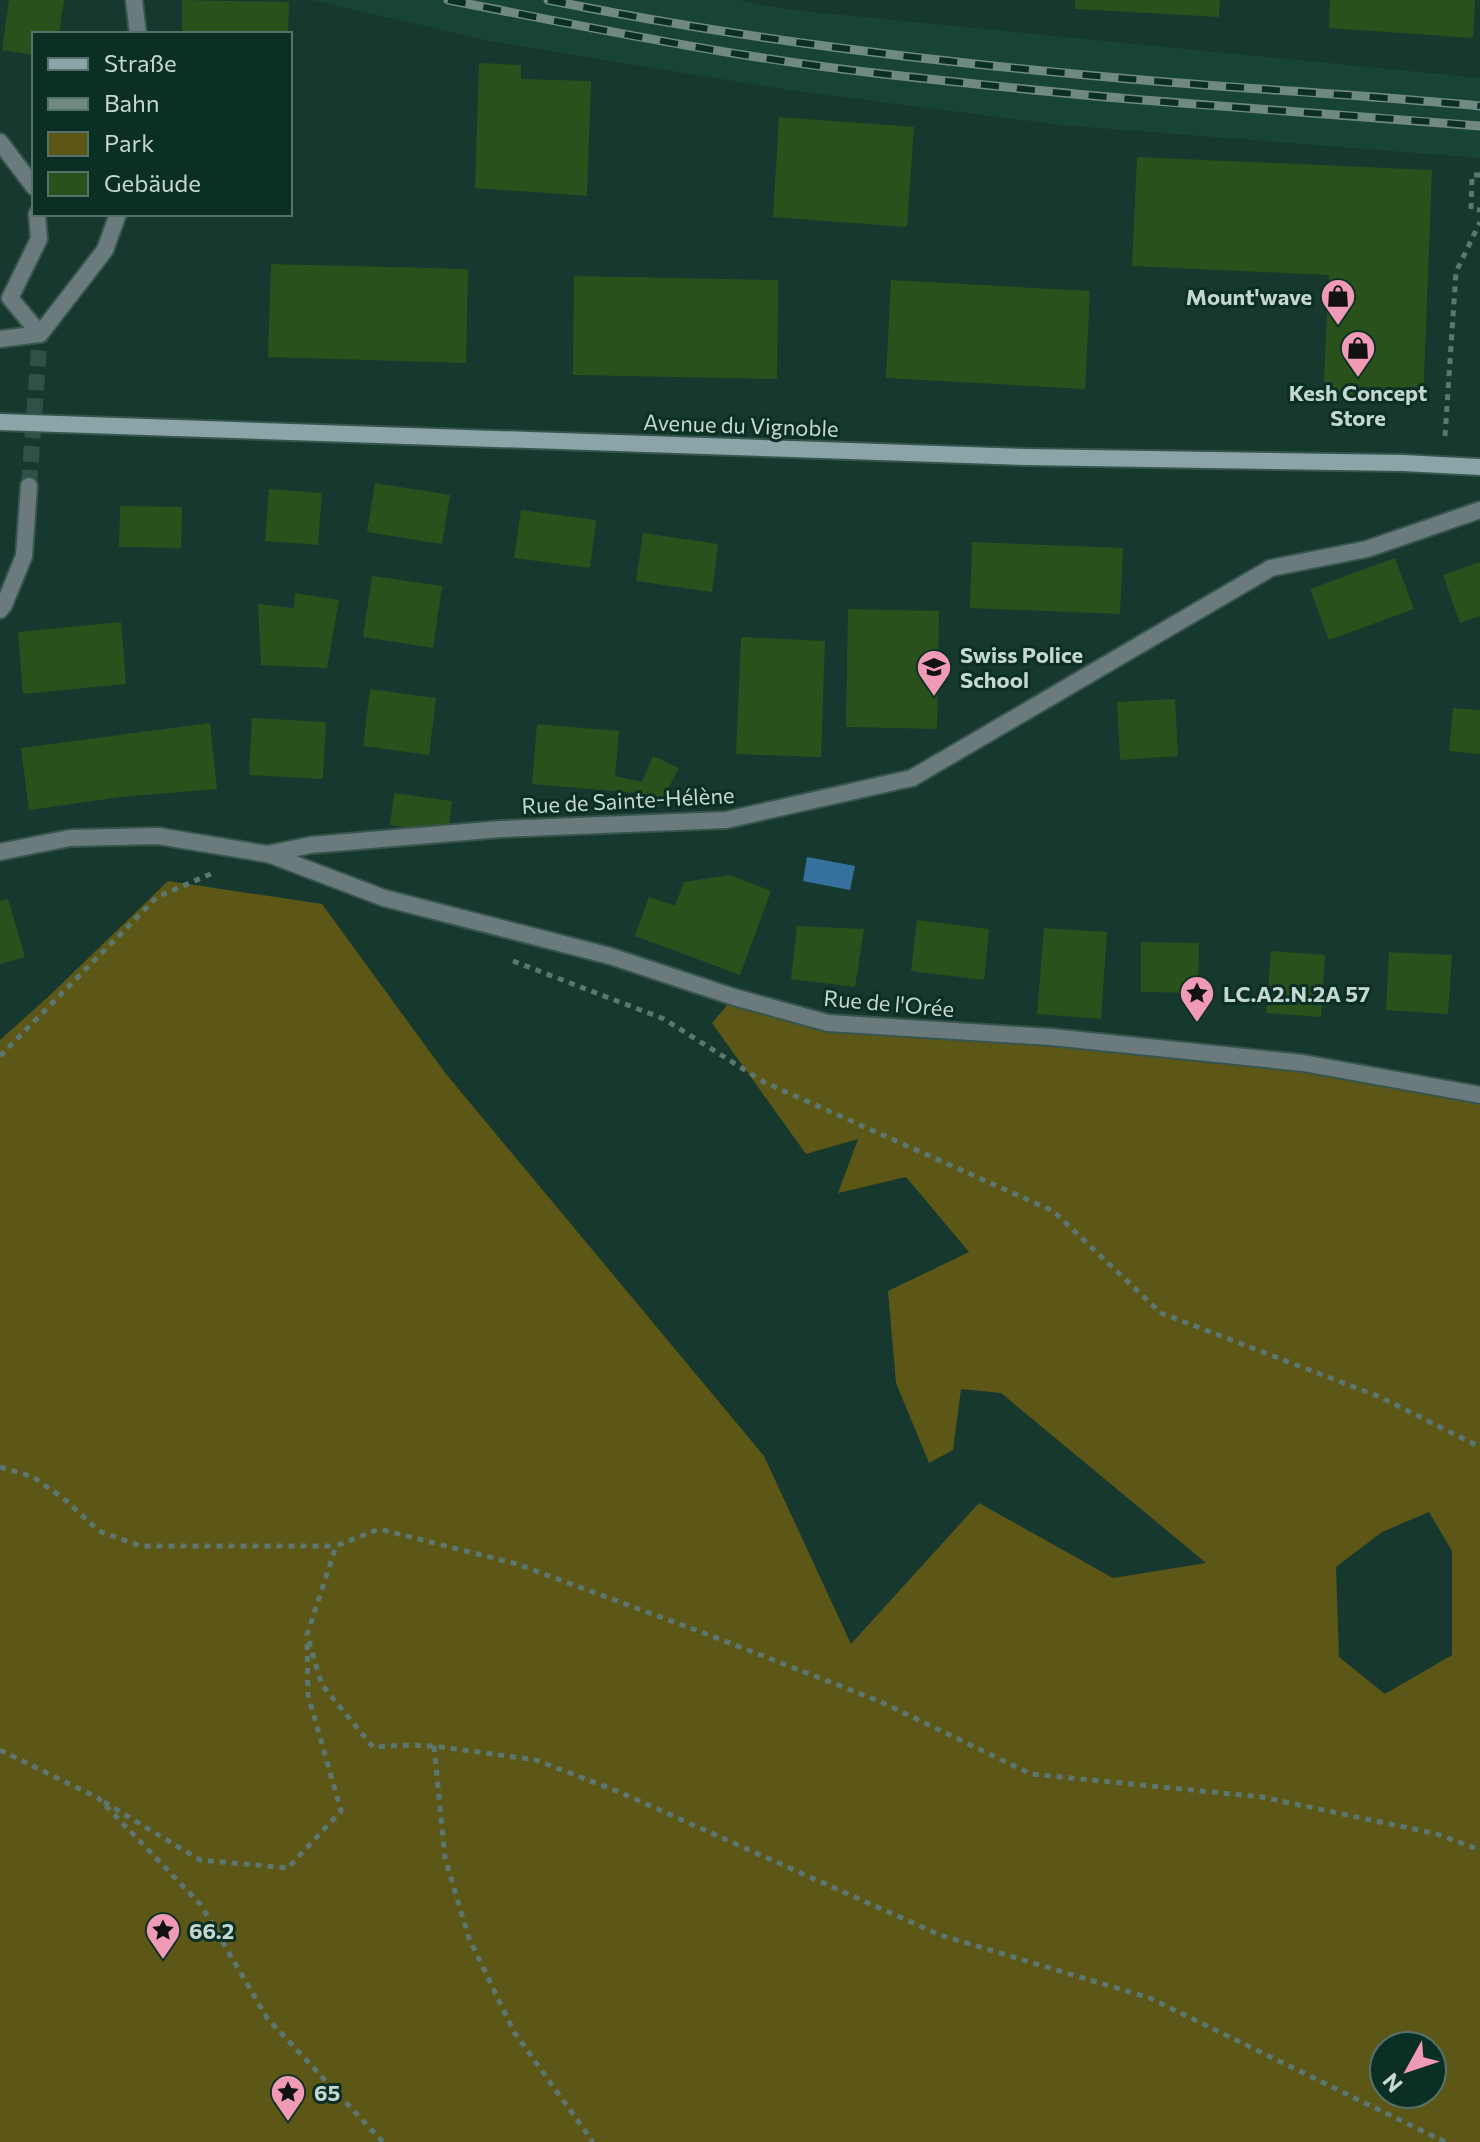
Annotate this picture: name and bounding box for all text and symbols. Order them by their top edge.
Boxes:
legend [32,32,292,216]
text: Straße [104,48,177,77]
text: Bahn [104,88,160,117]
text: Park [104,128,154,157]
text: Gebäude [104,168,201,197]
shop icon: Mount'wave [1319,277,1357,327]
place label: Mount'wave [1186,283,1312,310]
shop icon: Kesh Concept Store [1339,329,1377,379]
place label: Kesh Concept Store [1289,379,1427,431]
street label: Avenue du Vignoble [643,408,839,442]
place label: Swiss Police School [960,641,1083,693]
school or university icon: Swiss Police School [915,648,953,698]
street label: Rue de Sainte-Hélène [521,781,735,819]
place icon: LC.A2.N.2A 57 [1178,974,1216,1024]
place label: LC.A2.N.2A 57 [1223,980,1370,1007]
street label: Rue de l'Orée [823,984,955,1022]
place icon: 66.2 [144,1911,182,1961]
place label: 66.2 [189,1917,234,1944]
north arrow [1368,2030,1448,2110]
text: N [1377,2068,1408,2098]
place icon: 65 [269,2073,307,2123]
place label: 65 [314,2079,340,2106]

